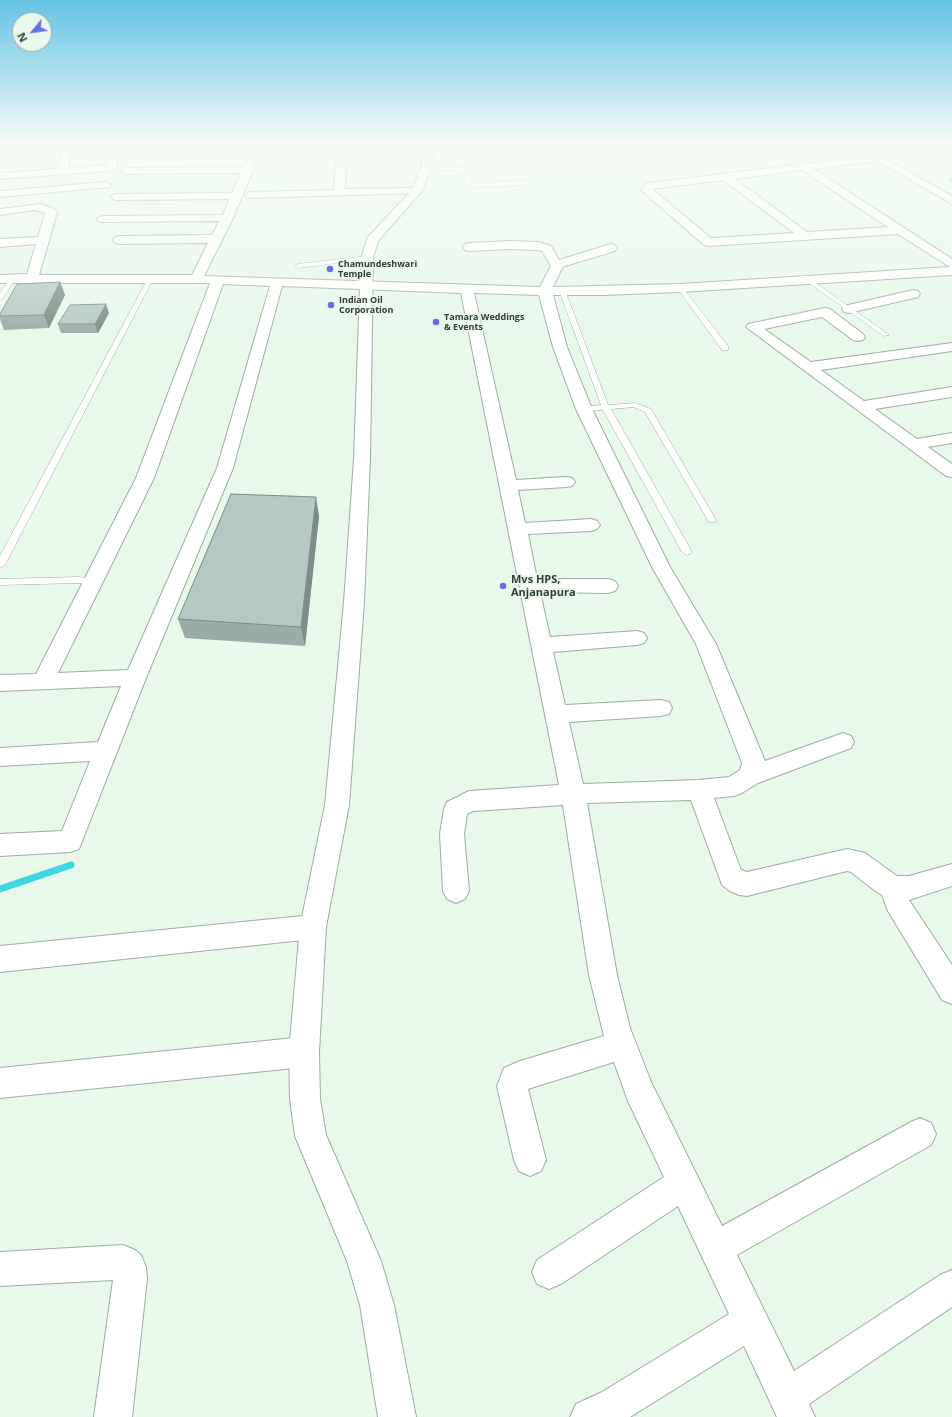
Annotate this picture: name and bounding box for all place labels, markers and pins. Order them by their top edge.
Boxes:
place label: Chamundeshwari Temple [338,259,417,280]
marker: Chamundeshwari Temple [325,264,335,274]
place label: Indian Oil Corporation [339,295,393,316]
marker: Indian Oil Corporation [326,300,336,310]
place label: Tamara Weddings & Events [444,312,524,333]
marker: Tamara Weddings & Events [431,317,441,327]
place label: Mvs HPS, Anjanapura [511,573,576,599]
marker: Mvs HPS, Anjanapura [498,581,508,591]

